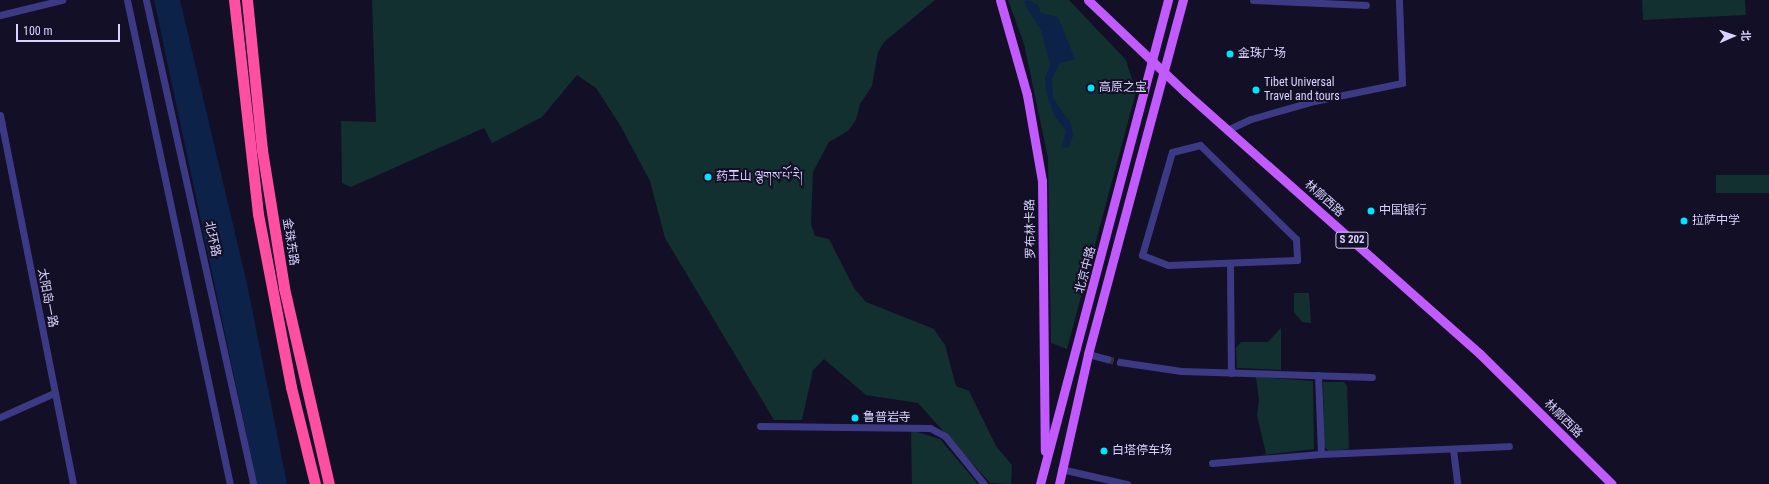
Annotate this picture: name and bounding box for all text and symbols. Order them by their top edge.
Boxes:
scale bar [18,16,122,42]
north arrow [1713,16,1753,56]
text: 100 m [23,24,53,38]
text: 北 [1739,30,1752,41]
place label: 金珠广场 [1238,47,1286,61]
marker: 金珠广场 [1225,49,1235,59]
place label: Tibet Universal Travel and tours [1264,76,1340,104]
place label: 高原之宝 [1099,81,1147,95]
marker: 高原之宝 [1086,83,1096,93]
marker: Tibet Universal Travel and tours [1251,85,1261,95]
place label: 药王山 ལྕགས་པོ་རི། [716,170,803,184]
marker: 药王山 ལྕགས་པོ་རི། [703,172,713,182]
street label: 林廓西路 [1301,178,1347,220]
street label: 罗布林卡路 [1023,199,1039,259]
place label: 中国银行 [1379,204,1427,218]
marker: 中国银行 [1366,206,1376,216]
place label: 拉萨中学 [1692,214,1740,228]
marker: 拉萨中学 [1679,216,1689,226]
street label: 金珠东路 [279,217,301,267]
street label: 北环路 [201,220,223,258]
road number: S 202 [1335,231,1369,249]
street label: 北京中路 [1073,245,1099,295]
street label: 太阳岛一路 [34,267,60,329]
street label: 林廓西路 [1541,397,1585,441]
place label: 鲁普岩寺 [863,411,911,425]
marker: 鲁普岩寺 [850,413,860,423]
place label: 白塔停车场 [1112,444,1172,458]
marker: 白塔停车场 [1099,446,1109,456]

